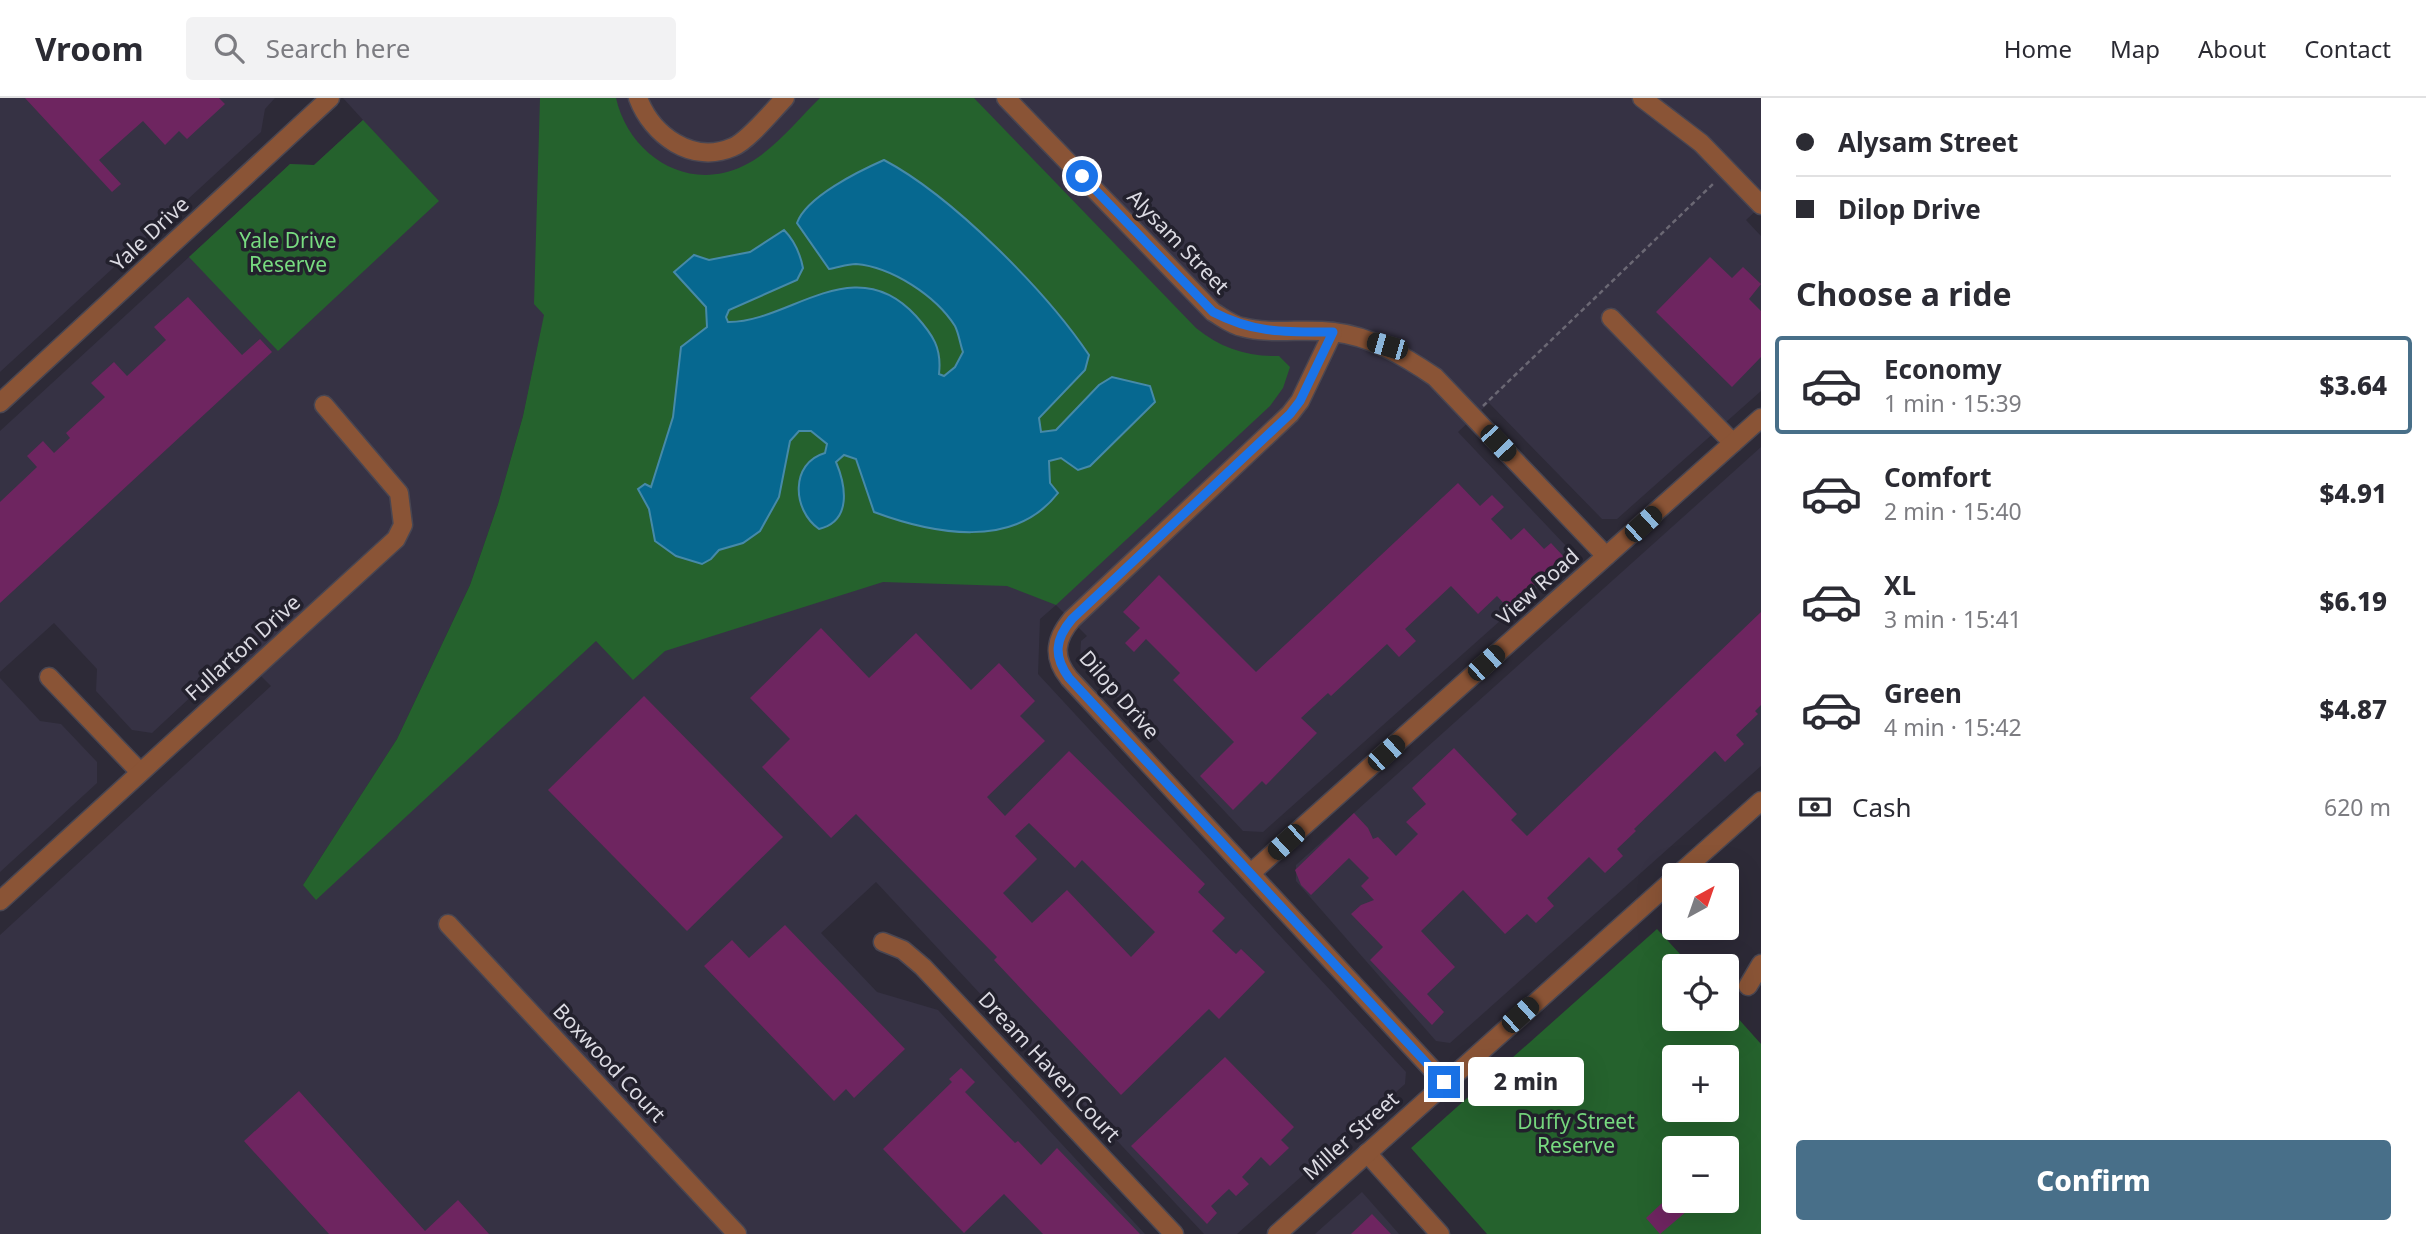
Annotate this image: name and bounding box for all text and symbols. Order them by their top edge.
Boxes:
search box [186,17,676,80]
text: Vroom [35,26,144,71]
icon: search [210,29,248,67]
text: Search here [266,30,410,66]
text: Home [2004,32,2072,65]
text: Map [2110,32,2160,65]
text: About [2198,32,2266,65]
text: Contact [2304,32,2391,65]
text: Alysam Street [1838,124,2018,160]
route start [1066,160,1098,192]
street label: Alysam Street [1122,183,1236,300]
street label: Yale Drive [104,190,194,277]
text: Dilop Drive [1838,191,1981,227]
park label: Yale Drive Reserve [239,226,337,278]
text: Choose a ride [1796,272,2012,315]
car [1364,330,1411,362]
text: Economy [1884,351,2002,387]
icon: car [1800,354,1863,417]
text: $3.64 [2320,367,2387,403]
text: 1 min · 15:39 [1884,387,2022,419]
car [1476,420,1521,466]
text: Comfort [1884,459,1992,495]
icon: car [1800,462,1863,525]
text: $4.91 [2320,475,2387,511]
text: 2 min · 15:40 [1884,495,2022,527]
car [1621,502,1666,546]
street label: View Road [1490,542,1585,631]
text: XL [1884,567,1916,603]
icon: car [1800,570,1863,633]
text: $6.19 [2320,583,2387,619]
street label: Fullarton Drive [179,588,306,706]
text: 3 min · 15:41 [1884,603,2022,635]
car [1464,641,1509,685]
street label: Dilop Drive [1073,644,1166,745]
text: Green [1884,675,1962,711]
icon: car [1800,678,1863,741]
text: $4.87 [2320,691,2387,727]
text: 4 min · 15:42 [1884,711,2022,743]
car [1364,731,1409,775]
icon: cash [1796,788,1834,826]
text: Cash [1852,789,1912,825]
text: 620 m [2324,791,2391,823]
car [1264,820,1309,864]
north arrow [1662,863,1740,940]
map controls [1662,863,1739,1213]
button: locate [1662,954,1739,1031]
street label: Dream Haven Court [973,985,1127,1148]
car [1498,993,1543,1037]
street label: Boxwood Court [547,997,672,1128]
button: + [1662,1045,1739,1122]
callout: 2 min [1468,1058,1584,1107]
text: 2 min [1494,1065,1558,1097]
route end [1428,1066,1460,1098]
street label: Miller Street [1296,1084,1405,1186]
park label: Duffy Street Reserve [1517,1107,1635,1159]
button: − [1662,1136,1739,1213]
button: Confirm [1796,1140,2391,1220]

